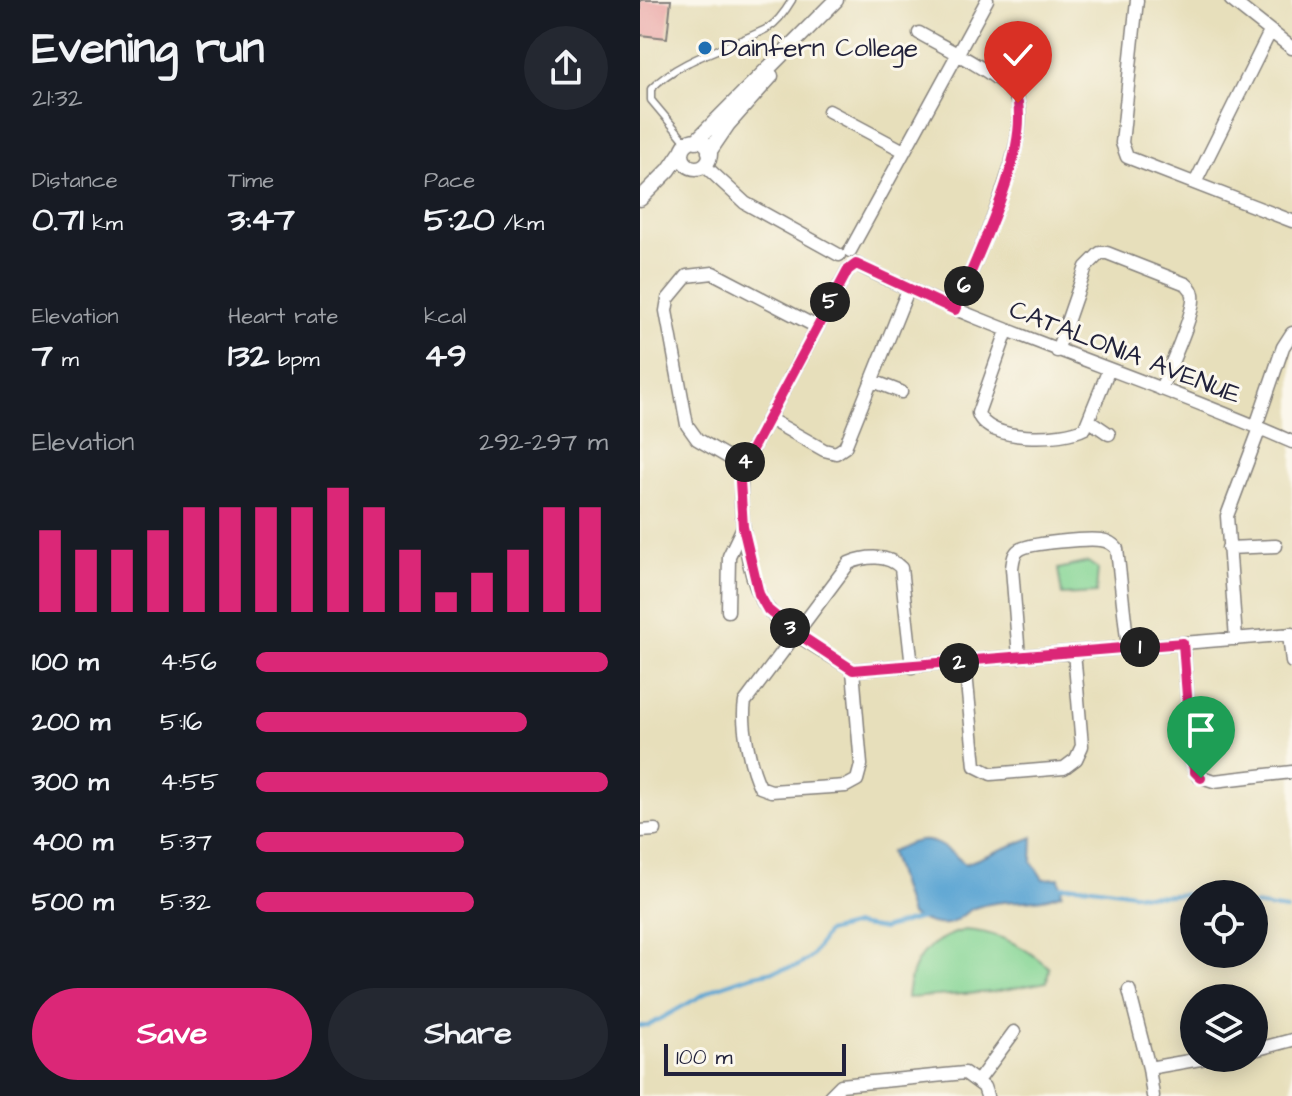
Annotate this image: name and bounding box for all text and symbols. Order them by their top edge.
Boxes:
text: Evening run [32,19,264,80]
pin [984,21,1052,103]
button: share [524,26,608,110]
place label: Dainfern College [721,30,918,68]
icon: check [996,33,1040,77]
marker: Dainfern College [696,39,714,57]
text: 21:32 [32,80,83,116]
text: Distance [32,165,118,196]
text: Time [228,165,274,196]
text: Pace [424,165,475,196]
text: 0.71 [32,196,84,244]
text: 3:47 [228,196,295,244]
text: 5:20 [424,196,495,244]
text: km [84,208,123,239]
text: /km [495,208,544,239]
pin: 6 [944,266,984,306]
text: 6 [957,270,971,301]
pin: 5 [810,282,850,322]
text: 5 [822,286,838,317]
street label: CATALONIA AVENUE [1004,291,1246,413]
text: Elevation [32,301,119,332]
text: Heart rate [228,301,338,332]
text: kcal [424,301,466,332]
text: 7 [32,332,53,380]
text: 132 [228,332,269,380]
text: 49 [424,332,467,380]
text: m [53,344,79,375]
text: bpm [269,344,320,375]
text: Elevation [32,424,134,460]
text: 292–297 m [479,424,608,460]
pin: 4 [725,442,765,482]
text: 4 [738,446,752,477]
pin: 3 [770,608,810,648]
text: 3 [784,612,796,643]
pin: 1 [1120,627,1160,667]
text: 1 [1139,631,1141,662]
pin: 2 [939,643,979,683]
text: 100 m [32,644,99,680]
text: 4:56 [160,644,217,680]
text: 2 [953,647,965,678]
pin [1167,696,1235,778]
text: 200 m [32,704,110,740]
text: 5:16 [160,704,202,740]
icon: arrive [1179,708,1223,752]
text: 300 m [32,764,109,800]
text: 4:55 [160,764,219,800]
text: 400 m [32,824,113,860]
text: 5:37 [160,824,212,860]
map controls [1180,880,1268,1072]
button: locate [1180,880,1268,968]
text: 500 m [32,884,114,920]
text: 5:32 [160,884,211,920]
button: layers [1180,984,1268,1072]
button: Save [32,988,312,1080]
button: Share [328,988,608,1080]
scale bar [664,1040,846,1076]
text: 100 m [676,1042,733,1073]

